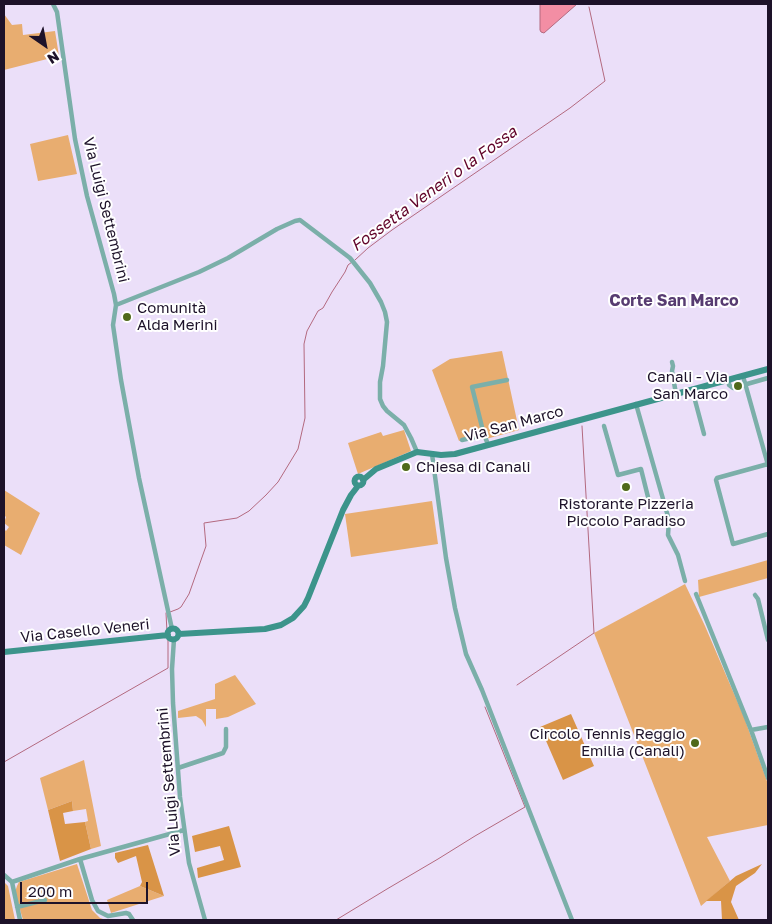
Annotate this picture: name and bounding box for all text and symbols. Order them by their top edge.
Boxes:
north arrow [20,20,70,70]
text: N [44,48,63,68]
water label: Fossetta Veneri o la Fossa [347,122,521,256]
street label: Via Luigi Settembrini [79,135,133,285]
district label: Corte San Marco [609,291,739,311]
place label: Comunità Alda Merini [137,299,218,334]
marker: Comunità Alda Merini [121,311,133,323]
place label: Canali - Via San Marco [647,368,728,403]
marker: Canali - Via San Marco [732,380,744,392]
street label: Via San Marco [463,402,565,446]
place label: Chiesa di Canali [416,458,531,476]
marker: Chiesa di Canali [400,461,412,473]
marker: Ristorante Pizzeria Piccolo Paradiso [620,481,632,493]
place label: Ristorante Pizzeria Piccolo Paradiso [558,495,694,530]
street label: Via Casello Veneri [20,615,150,647]
street label: Via Luigi Settembrini [154,707,184,857]
place label: Circolo Tennis Reggio Emilia (Canali) [529,725,685,760]
marker: Circolo Tennis Reggio Emilia (Canali) [689,737,701,749]
scale bar [22,872,150,904]
text: 200 m [28,882,72,900]

